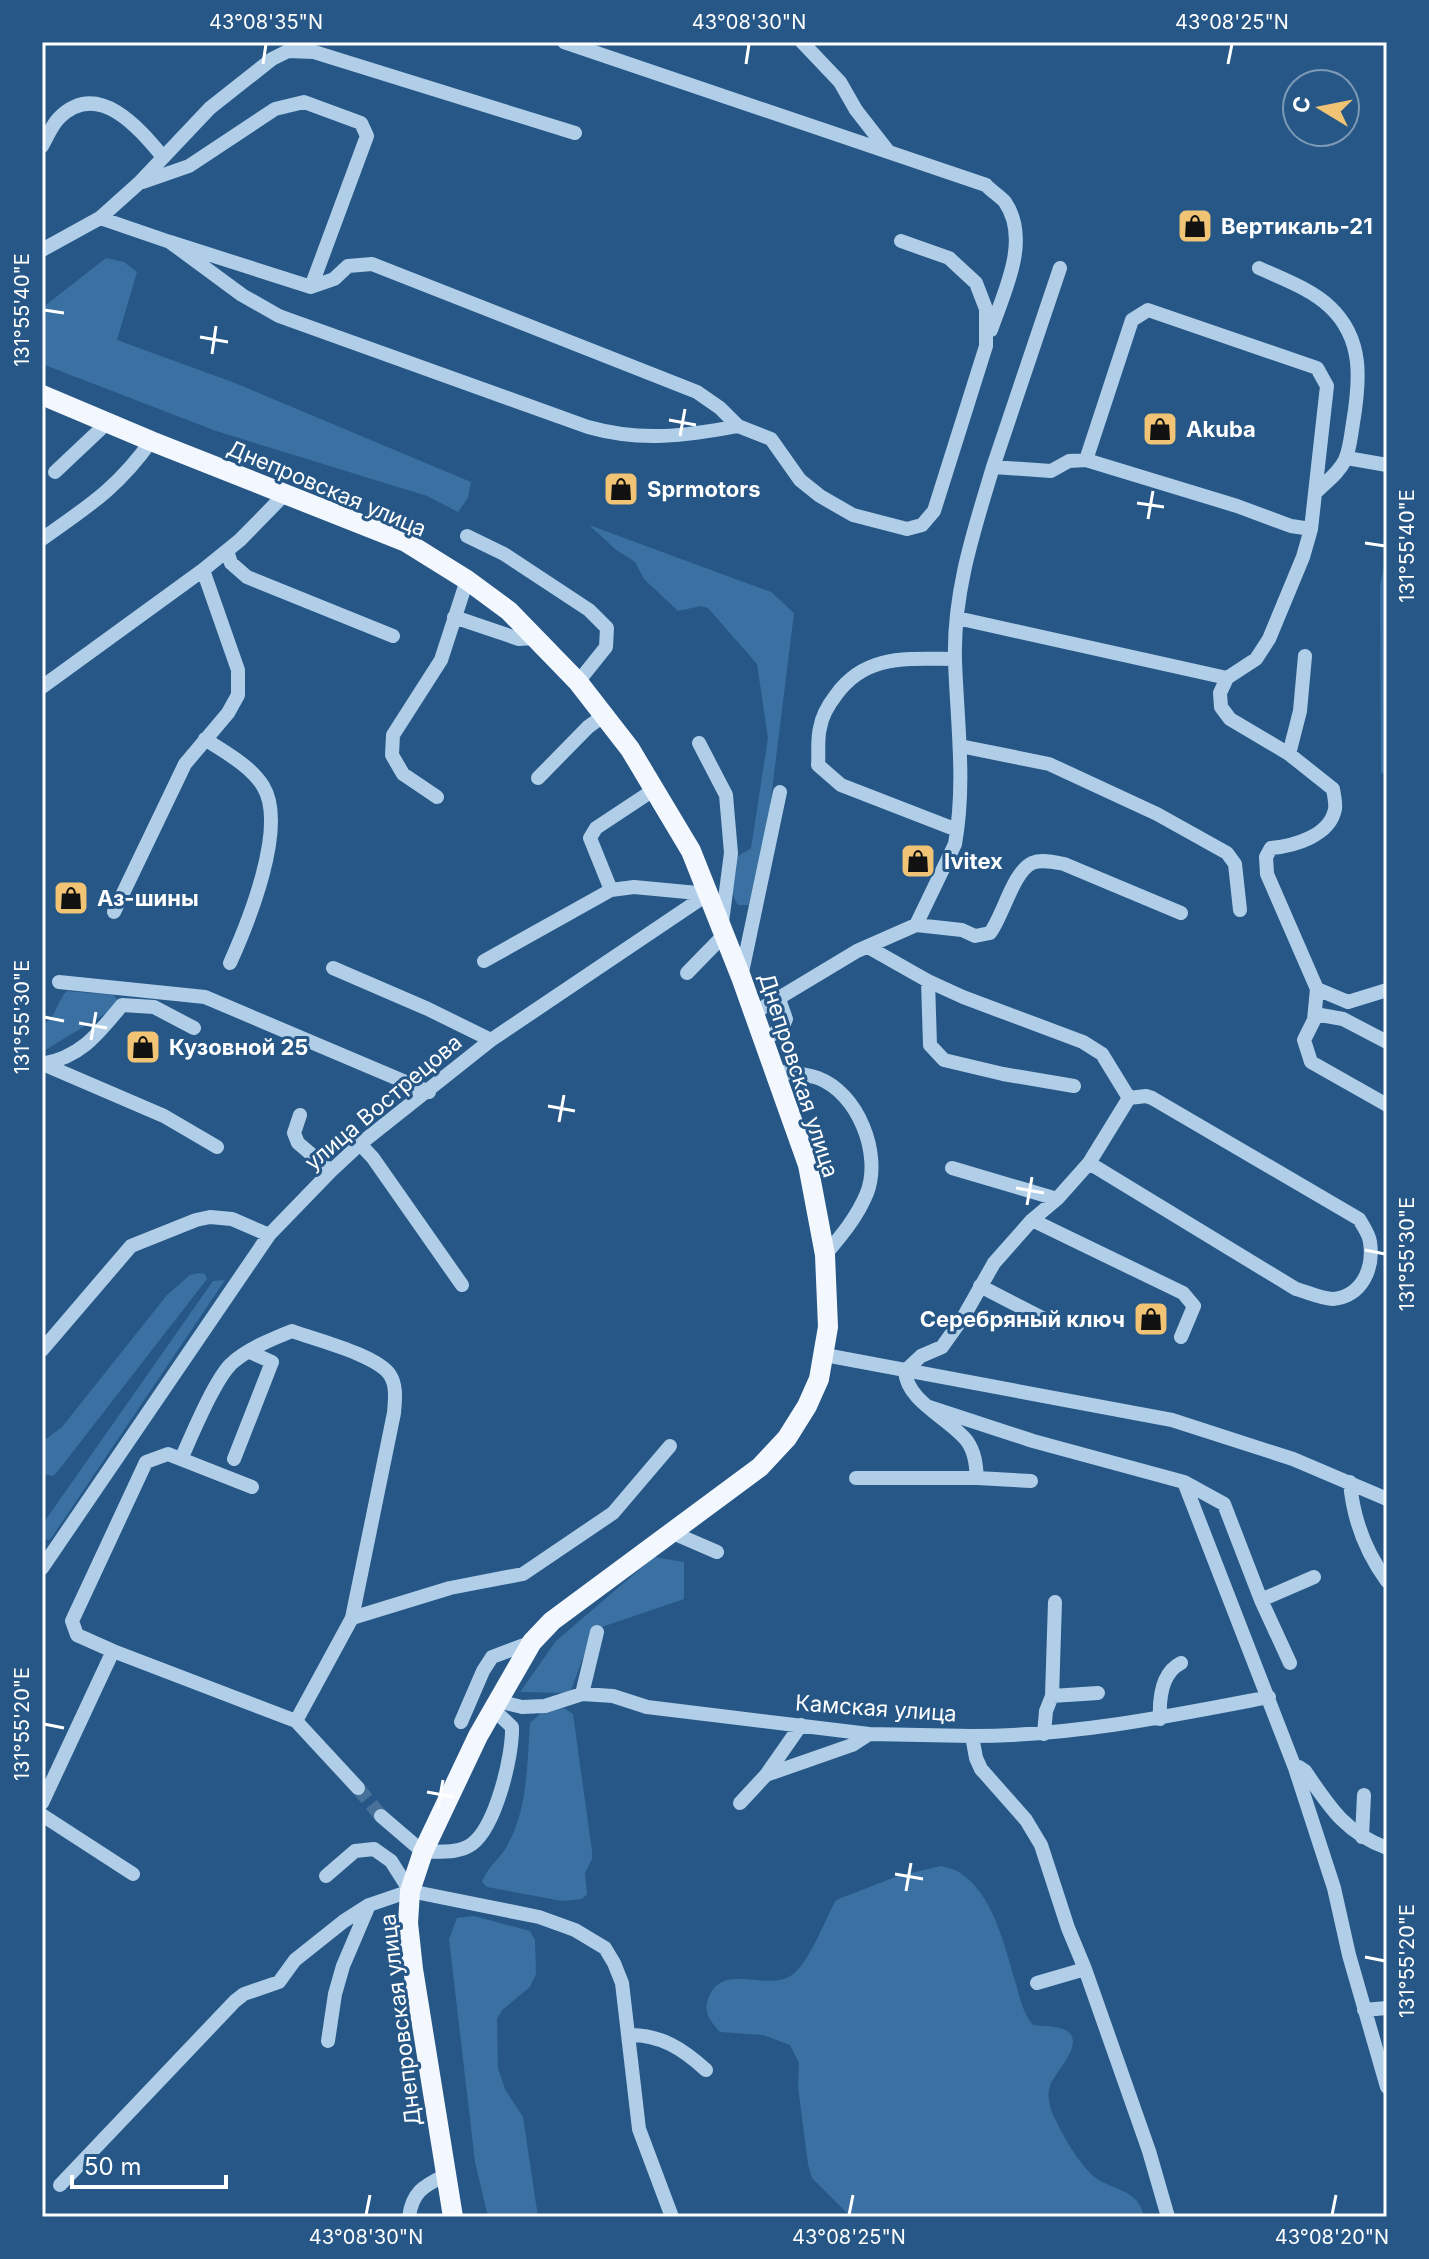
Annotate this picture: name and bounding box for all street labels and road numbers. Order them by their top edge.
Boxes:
street label: Днепровская улица [224,434,430,542]
street label: Днепровская улица [754,969,844,1181]
street label: улица Вострецова [299,1029,467,1175]
street label: Камская улица [794,1689,958,1727]
street label: Днепровская улица [374,1912,426,2128]

